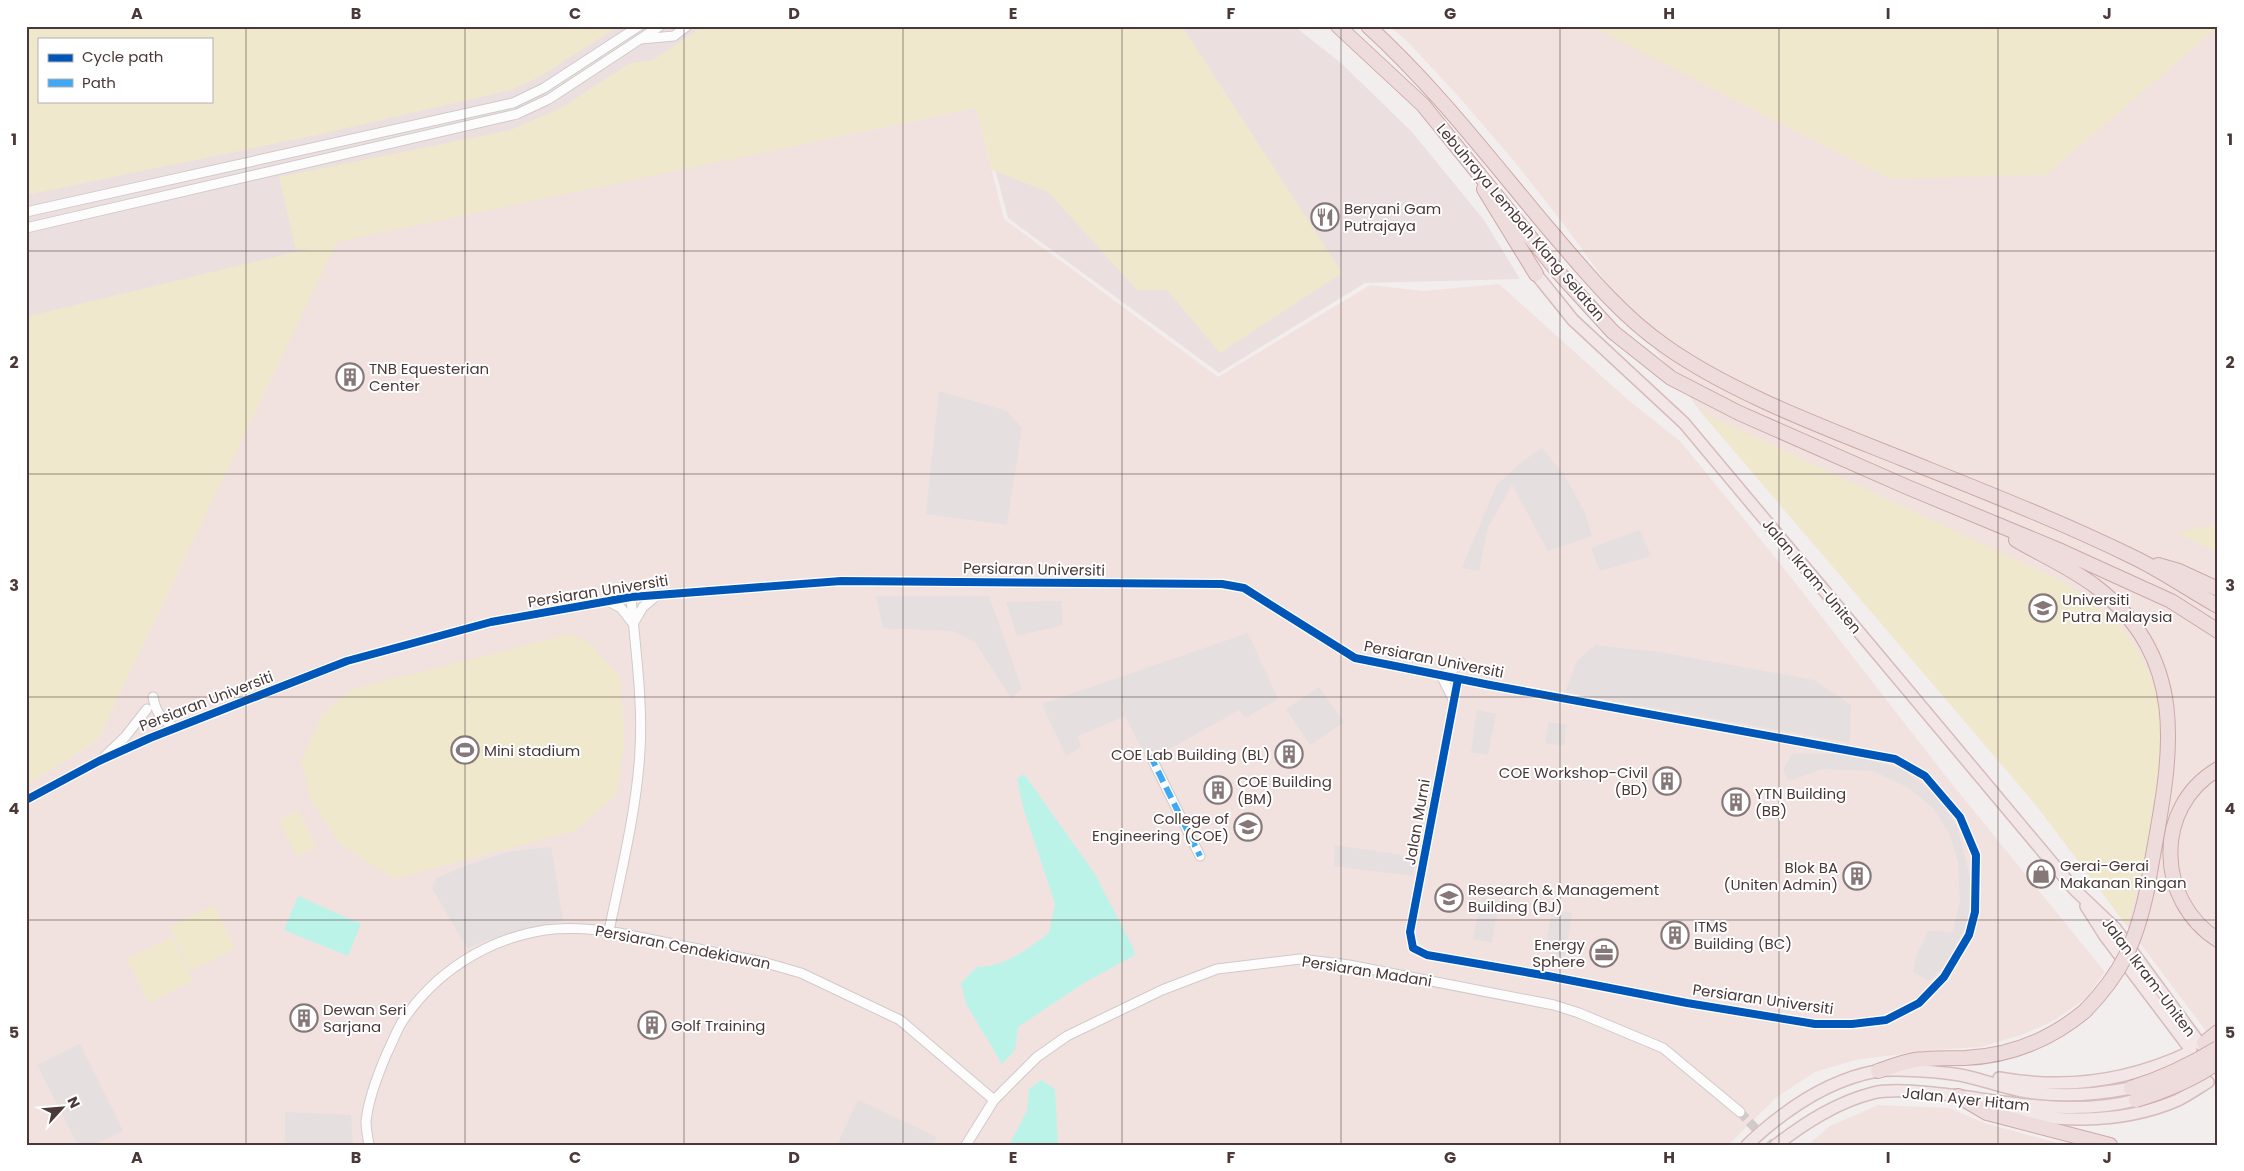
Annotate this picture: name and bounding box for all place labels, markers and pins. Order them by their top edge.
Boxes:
place label: Beryani Gam Putrajaya [1344,198,1441,236]
restaurant icon: Beryani Gam Putrajaya [1310,202,1340,232]
place label: TNB Equesterian Center [369,358,489,396]
building icon: TNB Equesterian Center [335,362,365,392]
place label: Universiti Putra Malaysia [2062,589,2172,627]
school or university icon: Universiti Putra Malaysia [2028,593,2058,623]
sports icon: Mini stadium [450,735,480,765]
building icon: COE Lab Building (BL) [1274,739,1304,769]
place label: Mini stadium [484,740,580,761]
place label: COE Lab Building (BL) [1111,744,1270,765]
place label: COE Workshop-Civil (BD) [1499,762,1648,800]
building icon: COE Workshop-Civil (BD) [1652,766,1682,796]
place label: COE Building (BM) [1237,771,1332,809]
building icon: COE Building (BM) [1203,775,1233,805]
place label: YTN Building (BB) [1755,783,1846,821]
building icon: YTN Building (BB) [1721,787,1751,817]
place label: College of Engineering (COE) [1092,808,1229,846]
school or university icon: College of Engineering (COE) [1233,812,1263,842]
place label: Gerai-Gerai Makanan Ringan [2060,855,2187,893]
place label: Blok BA (Uniten Admin) [1724,857,1838,895]
shop icon: Gerai-Gerai Makanan Ringan [2026,859,2056,889]
building icon: Blok BA (Uniten Admin) [1842,861,1872,891]
place label: Research & Management Building (BJ) [1468,879,1659,917]
school or university icon: Research & Management Building (BJ) [1434,883,1464,913]
place label: ITMS Building (BC) [1694,916,1792,954]
building icon: ITMS Building (BC) [1660,920,1690,950]
place label: Energy Sphere [1532,934,1586,972]
office icon: Energy Sphere [1589,938,1619,968]
place label: Dewan Seri Sarjana [323,999,406,1037]
building icon: Dewan Seri Sarjana [289,1003,319,1033]
building icon: Golf Training [637,1010,667,1040]
place label: Golf Training [671,1015,765,1036]

